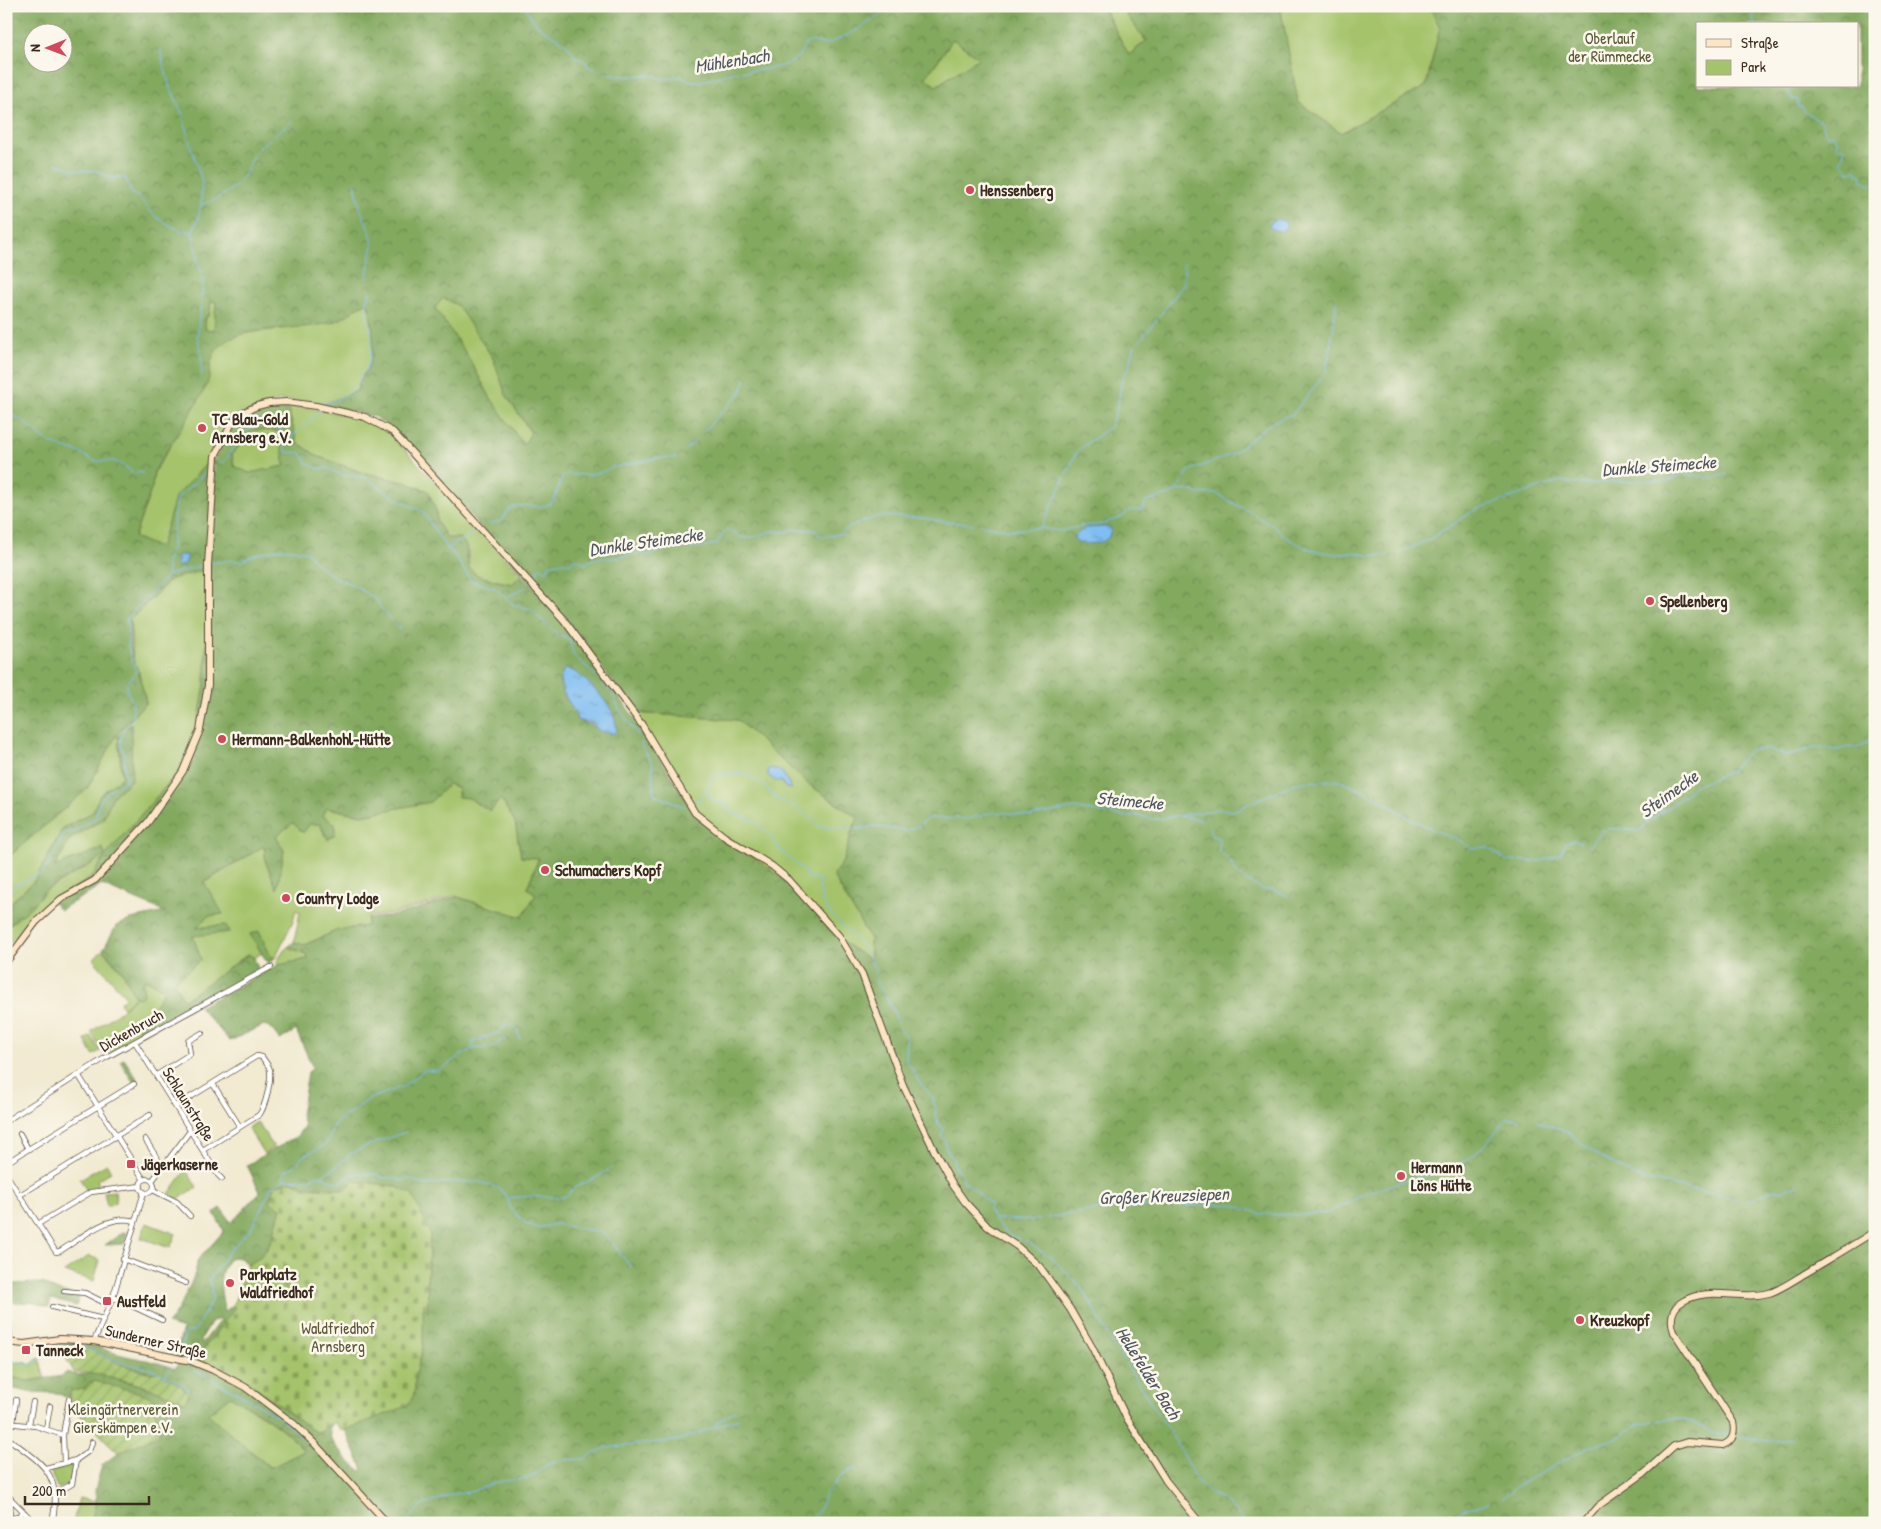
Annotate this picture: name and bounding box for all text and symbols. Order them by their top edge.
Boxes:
north arrow [22,22,72,72]
legend [1696,22,1858,88]
park label: Oberlauf der Rümmecke [1568,27,1652,67]
text: Straße [1741,32,1779,53]
water label: Mühlenbach [693,42,772,79]
text: N [25,44,44,52]
text: Park [1741,56,1766,77]
place label: Henssenberg [980,179,1053,202]
marker: Henssenberg [964,184,976,196]
place label: TC Blau-Gold Arnsberg e.V. [211,408,292,449]
marker: TC Blau-Gold Arnsberg e.V. [196,422,208,434]
water label: Dunkle Steimecke [1601,449,1718,482]
water label: Dunkle Steimecke [588,521,705,562]
place label: Spellenberg [1660,590,1727,613]
marker: Spellenberg [1644,595,1656,607]
place label: Hermann-Balkenhohl-Hütte [232,728,391,750]
marker: Hermann-Balkenhohl-Hütte [216,733,228,745]
water label: Steimecke [1634,763,1704,823]
water label: Steimecke [1096,785,1165,816]
place label: Schumachers Kopf [555,859,662,882]
marker: Schumachers Kopf [539,864,551,876]
place label: Country Lodge [296,887,380,910]
marker: Country Lodge [280,892,292,904]
street label: Dickenbruch [95,1003,167,1057]
street label: Schlaunstraße [158,1063,221,1146]
place label: Jägerkaserne [141,1153,219,1176]
place label: Hermann Löns Hütte [1411,1156,1472,1196]
marker: Jägerkaserne [125,1158,137,1170]
marker: Hermann Löns Hütte [1395,1170,1407,1182]
water label: Großer Kreuzsiepen [1099,1181,1231,1210]
place label: Parkplatz Waldfriedhof [240,1263,314,1303]
marker: Parkplatz Waldfriedhof [224,1277,236,1289]
place label: Austfeld [117,1290,166,1312]
marker: Austfeld [101,1295,113,1307]
place label: Kreuzkopf [1590,1309,1650,1332]
marker: Kreuzkopf [1574,1314,1586,1326]
park label: Waldfriedhof Arnsberg [301,1317,375,1357]
street label: Sunderner Straße [103,1319,209,1363]
water label: Hellefelder Bach [1110,1322,1188,1425]
place label: Tanneck [35,1339,84,1361]
marker: Tanneck [20,1344,32,1356]
park label: Kleingärtnerverein Gierskämpen e.V. [68,1398,178,1438]
scale bar [25,1474,149,1506]
text: 200 m [32,1480,66,1501]

